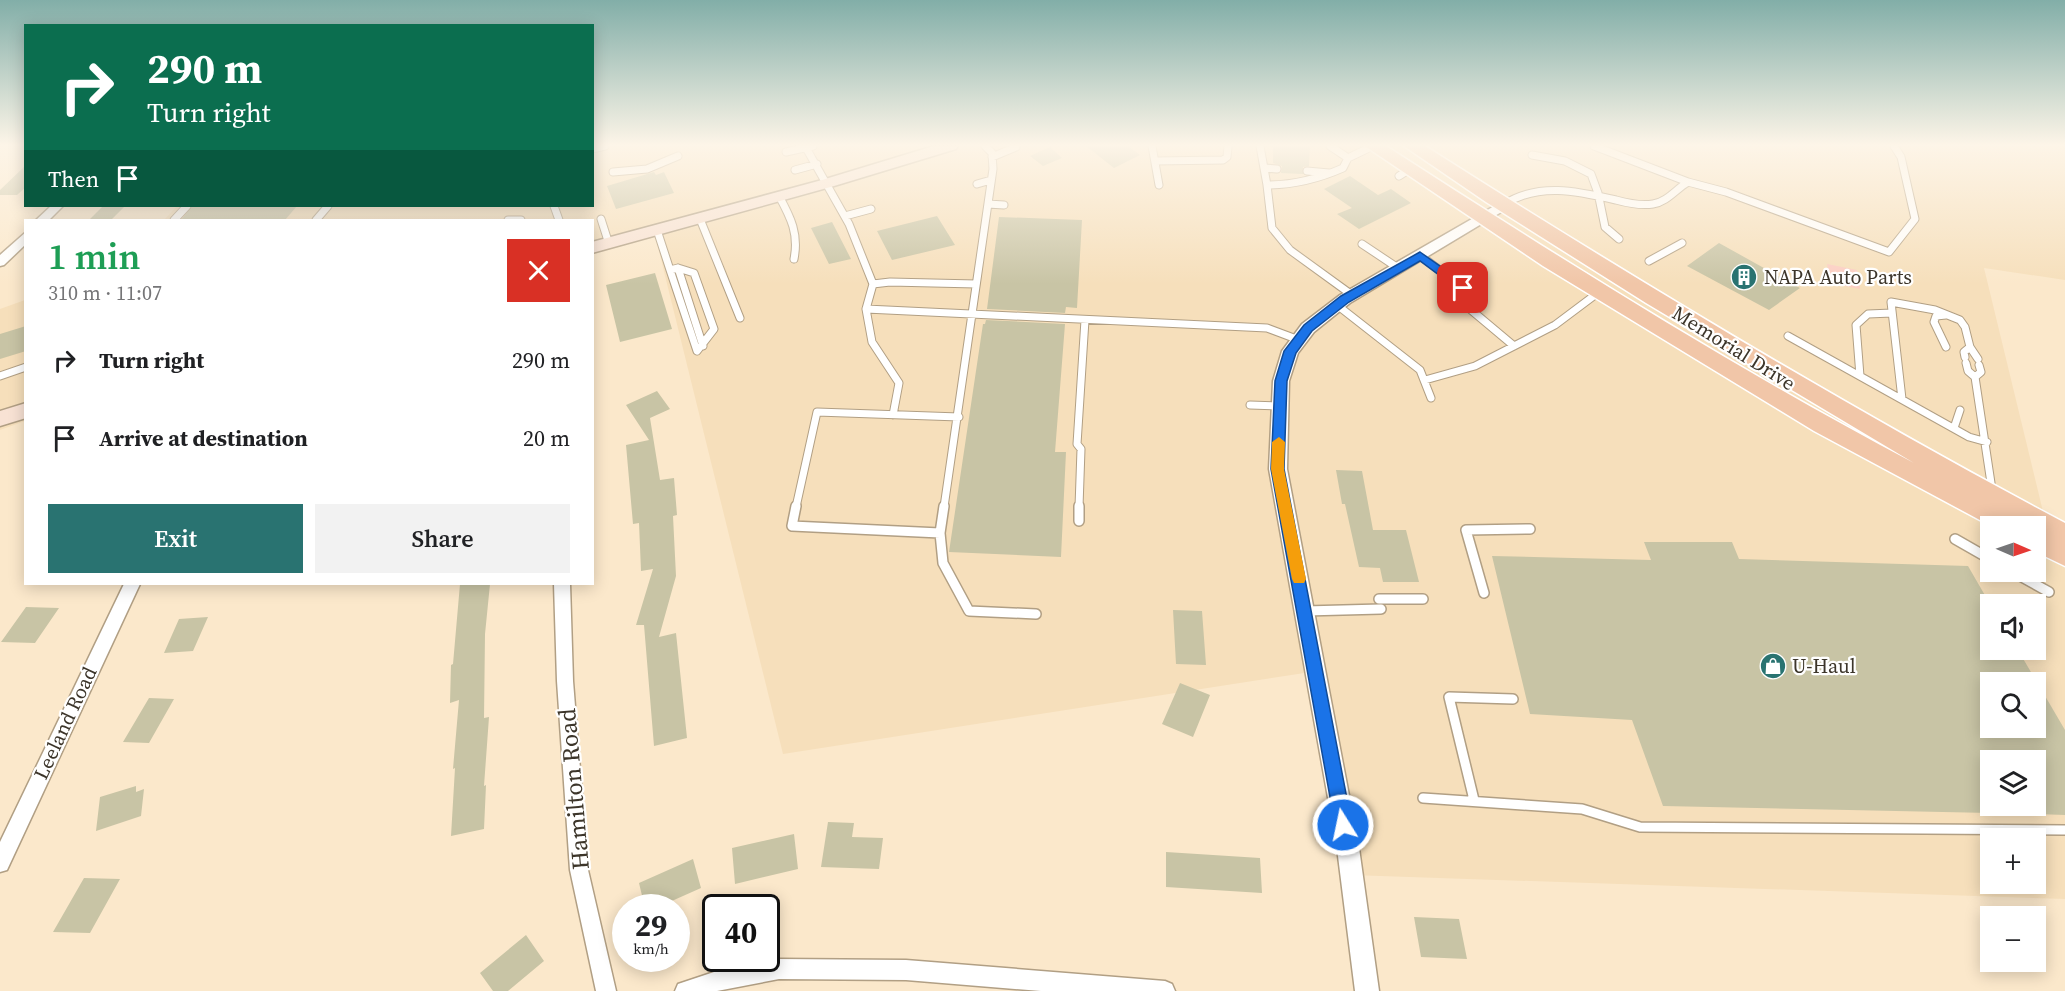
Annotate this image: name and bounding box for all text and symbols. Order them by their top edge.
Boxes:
text: 290 m [147,39,262,97]
icon: right [48,48,126,126]
text: Turn right [147,94,271,131]
icon: arrive [111,162,144,195]
text: Then [48,164,99,194]
text: 1 min [48,232,140,281]
button: close [507,239,570,302]
pin [1437,262,1488,313]
building icon: NAPA Auto Parts [1729,262,1759,292]
place label: NAPA Auto Parts [1764,263,1912,291]
icon: arrive [1446,271,1479,304]
text: 310 m · 11:07 [48,279,162,307]
street label: Memorial Drive [1667,299,1801,397]
icon: right [48,344,81,377]
text: Turn right [99,345,204,375]
text: 290 m [512,345,570,375]
icon: arrive [48,422,81,455]
text: Arrive at destination [99,423,308,453]
text: 20 m [523,423,570,453]
button: Exit [48,504,303,573]
button: Share [315,504,570,573]
north arrow [1980,516,2046,582]
map controls [1980,516,2046,972]
button: sound [1980,594,2046,660]
shop icon: U-Haul [1758,651,1788,681]
place label: U-Haul [1792,652,1856,680]
street label: Leeland Road [27,661,104,784]
button: search [1980,672,2046,738]
street label: Hamilton Road [550,707,597,871]
button: layers [1980,750,2046,816]
position arrow [1311,793,1375,857]
button: + [1980,828,2046,894]
speed limit sign: 40 [702,894,780,972]
text: 29 [635,905,667,946]
button: − [1980,906,2046,972]
text: km/h [633,938,669,959]

